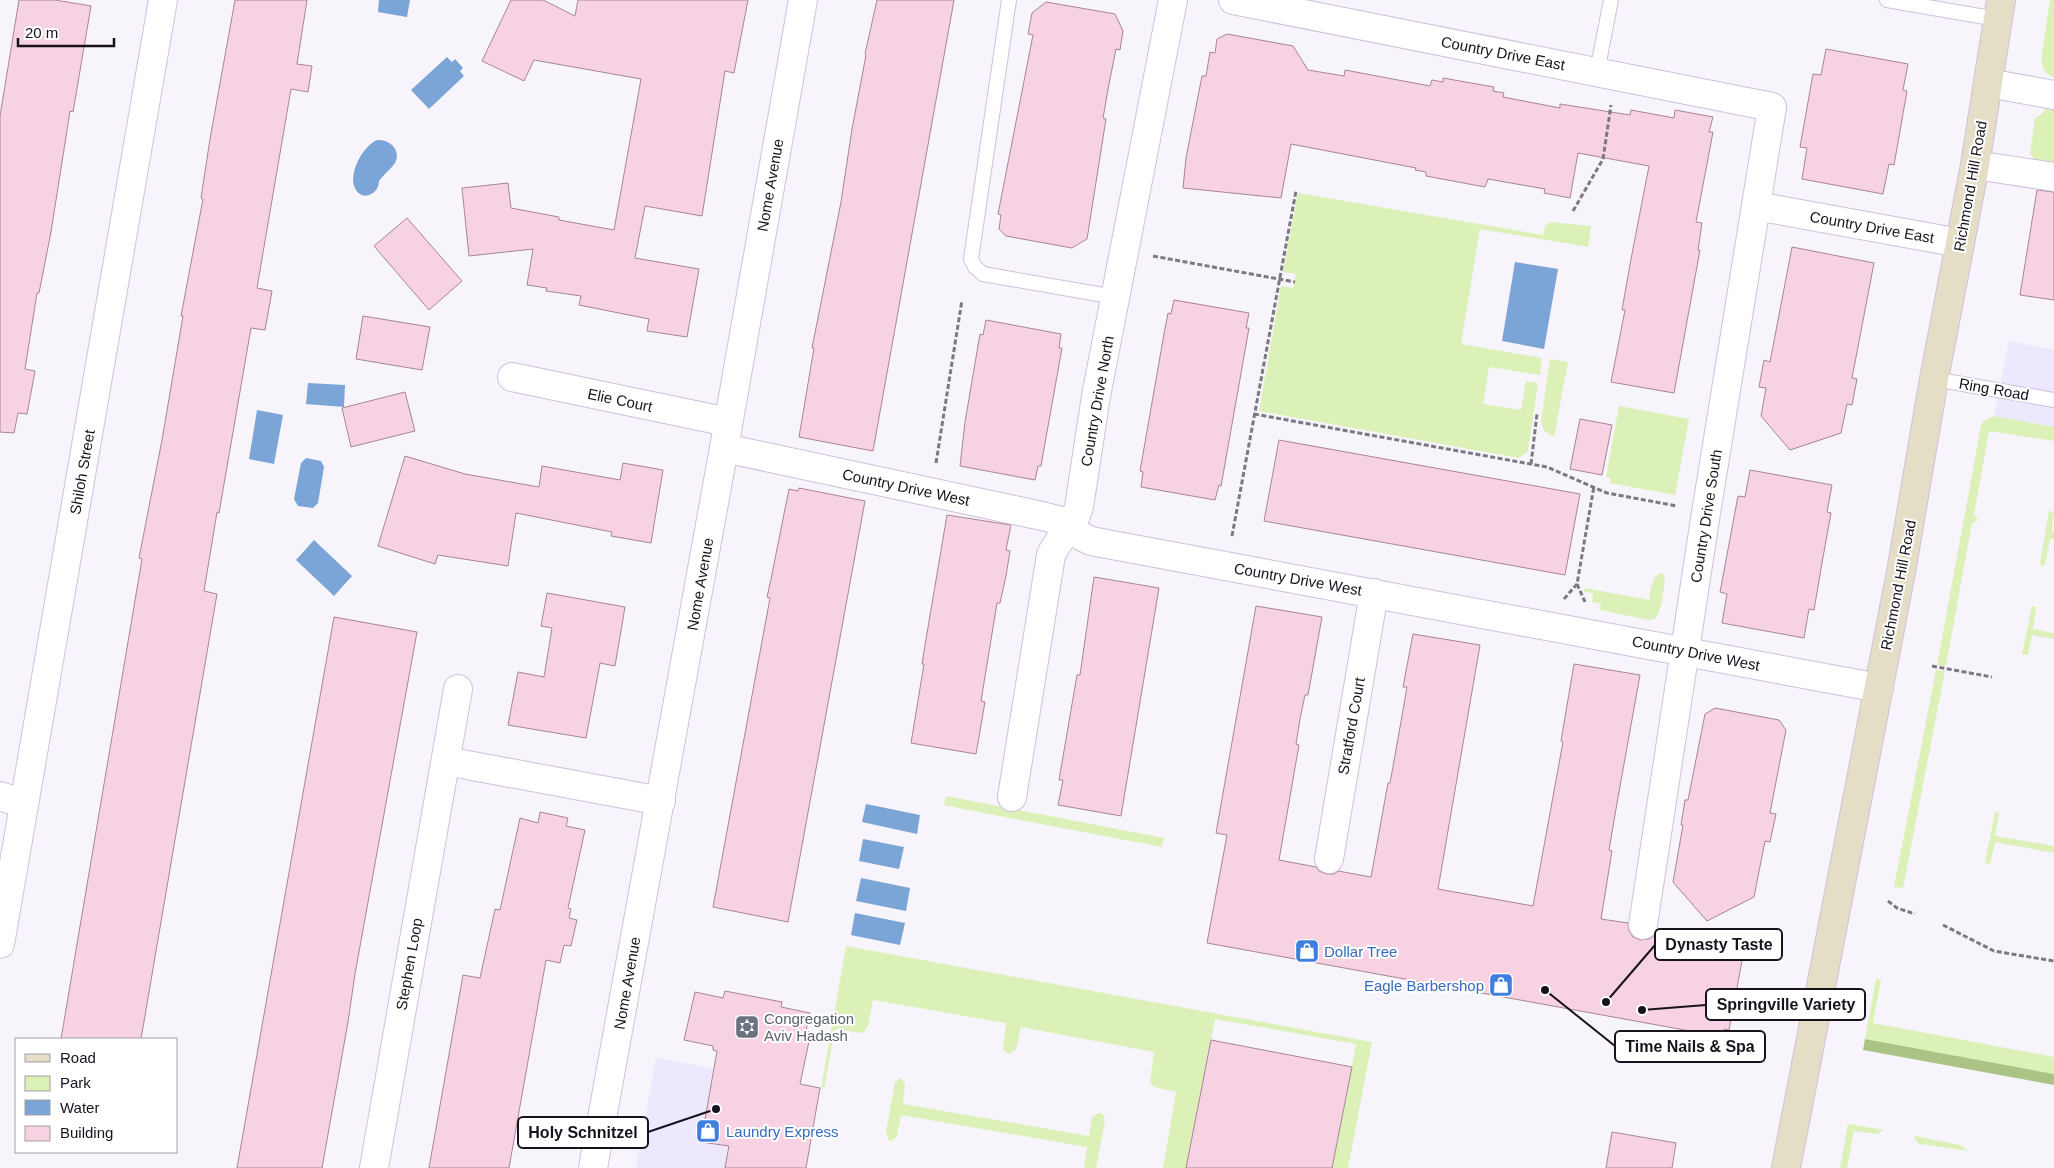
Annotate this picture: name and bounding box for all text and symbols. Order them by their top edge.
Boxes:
scale bar [18,15,114,47]
text: 20 m [25,24,58,41]
street label: Country Drive East [1440,33,1567,74]
street label: Richmond Hill Road [1950,119,1990,253]
street label: Nome Avenue [753,137,787,233]
street label: Country Drive East [1809,208,1936,246]
street label: Country Drive North [1077,334,1117,468]
street label: Ring Road [1958,374,2030,404]
street label: Elie Court [586,385,655,415]
street label: Shiloh Street [66,427,98,516]
street label: Country Drive South [1687,448,1725,584]
street label: Country Drive West [841,465,972,509]
street label: Richmond Hill Road [1877,518,1919,652]
street label: Nome Avenue [683,536,717,632]
street label: Country Drive West [1233,559,1364,599]
street label: Country Drive West [1631,632,1762,674]
street label: Stratford Court [1334,675,1368,776]
street label: Stephen Loop [393,917,425,1011]
callout: Dynasty Taste [1655,929,1782,960]
street label: Nome Avenue [610,935,644,1031]
text: Dynasty Taste [1665,936,1773,953]
shop icon: Dollar Tree [1294,938,1320,964]
place label: Dollar Tree [1324,943,1397,960]
shop icon: Eagle Barbershop [1488,972,1514,998]
place label: Eagle Barbershop [1364,977,1484,994]
callout: Springville Variety [1706,989,1865,1020]
text: Springville Variety [1717,996,1855,1013]
place label: Congregation Aviv Hadash [764,1010,854,1044]
synagogue icon: Congregation Aviv Hadash [734,1014,760,1040]
callout: Time Nails & Spa [1615,1031,1765,1062]
legend [15,1038,178,1153]
text: Time Nails & Spa [1625,1038,1755,1055]
text: Road [60,1049,96,1066]
text: Park [60,1074,91,1091]
text: Water [60,1099,99,1116]
callout: Holy Schnitzel [518,1117,648,1148]
shop icon: Laundry Express [695,1118,721,1144]
place label: Laundry Express [726,1123,839,1140]
text: Building [60,1124,113,1141]
text: Holy Schnitzel [528,1124,638,1141]

